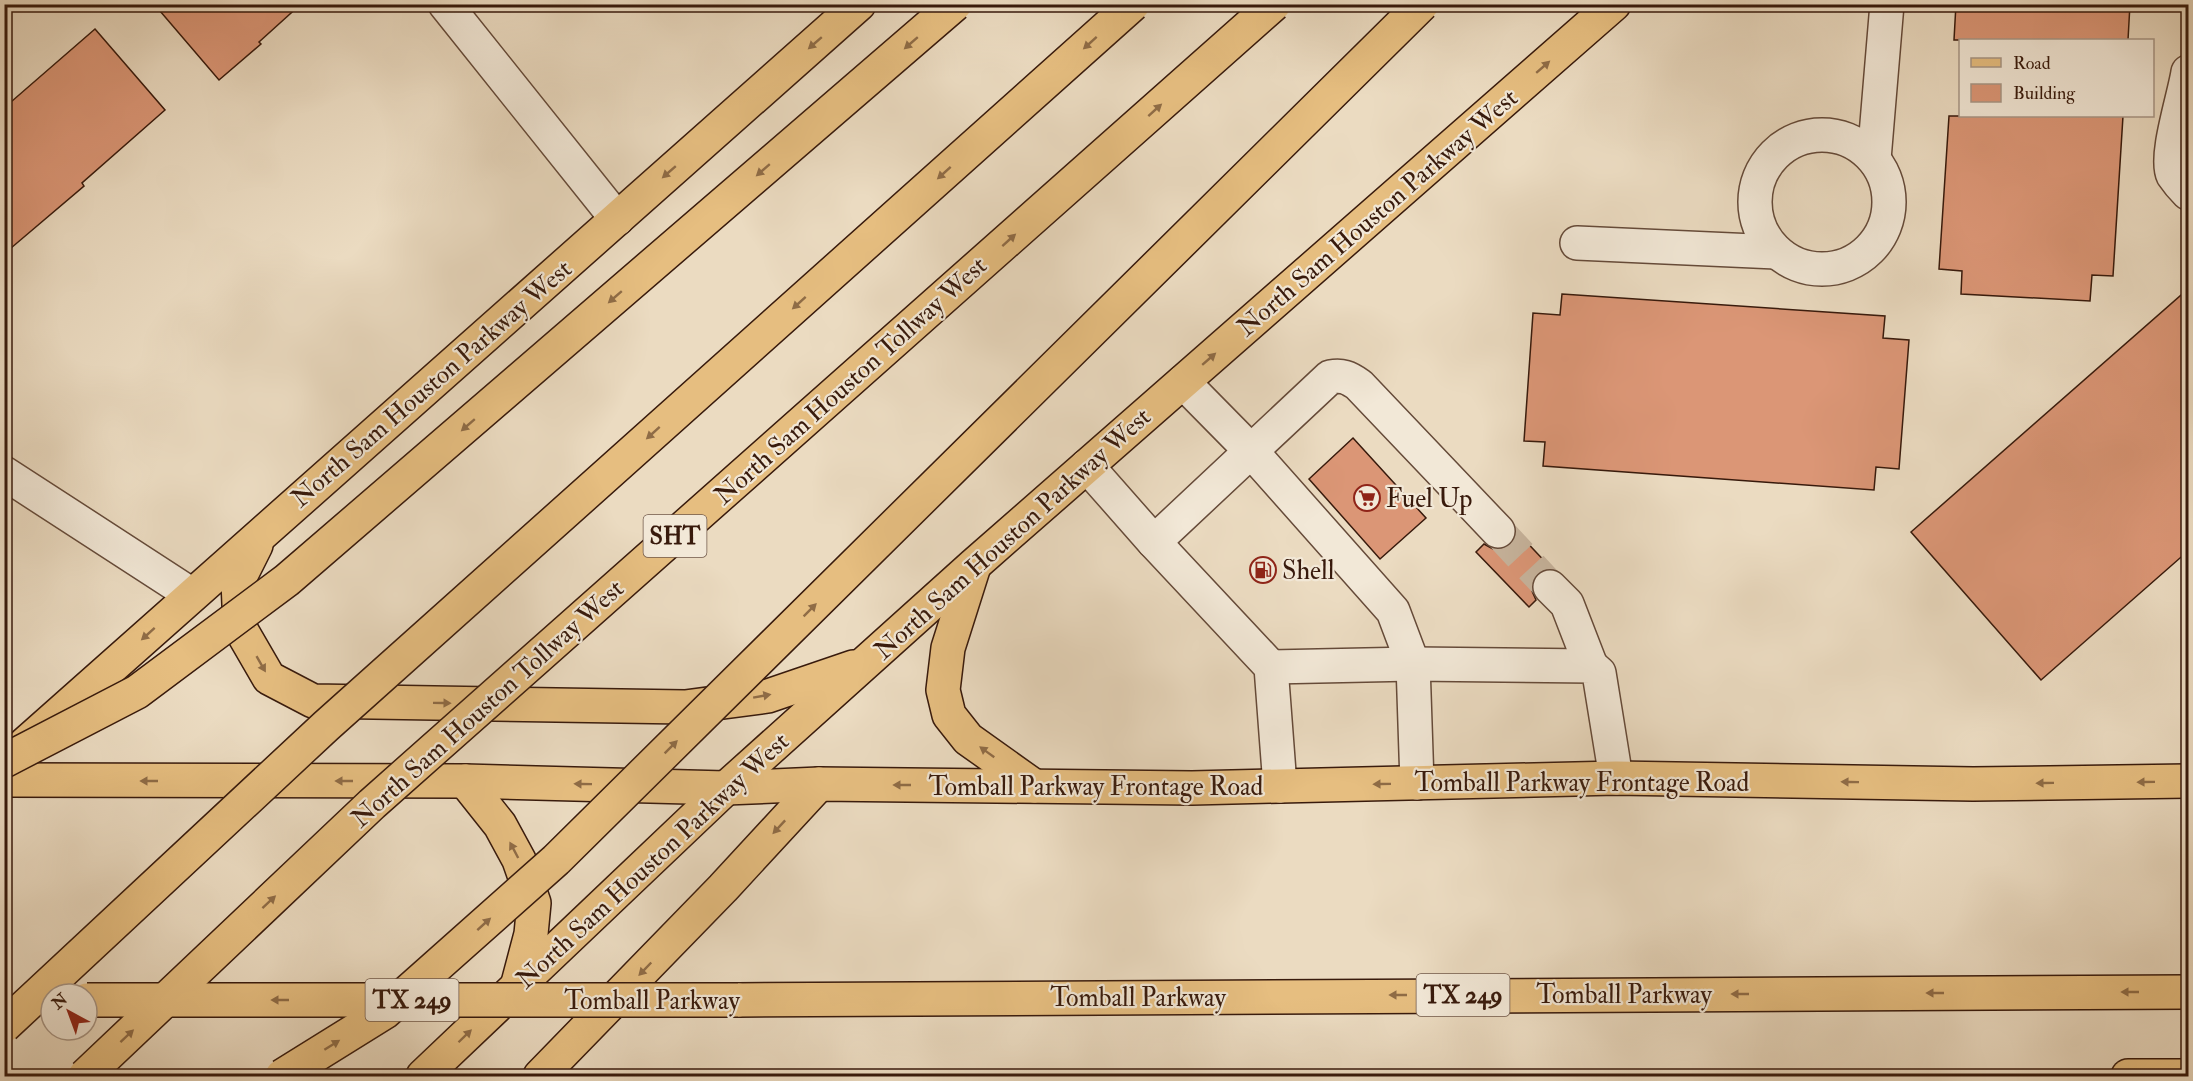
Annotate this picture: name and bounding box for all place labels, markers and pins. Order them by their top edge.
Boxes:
supermarket icon: Fuel Up [1352,483,1382,513]
place label: Fuel Up [1386,483,1473,516]
fuel station icon: Shell [1248,555,1278,585]
place label: Shell [1282,555,1335,587]

